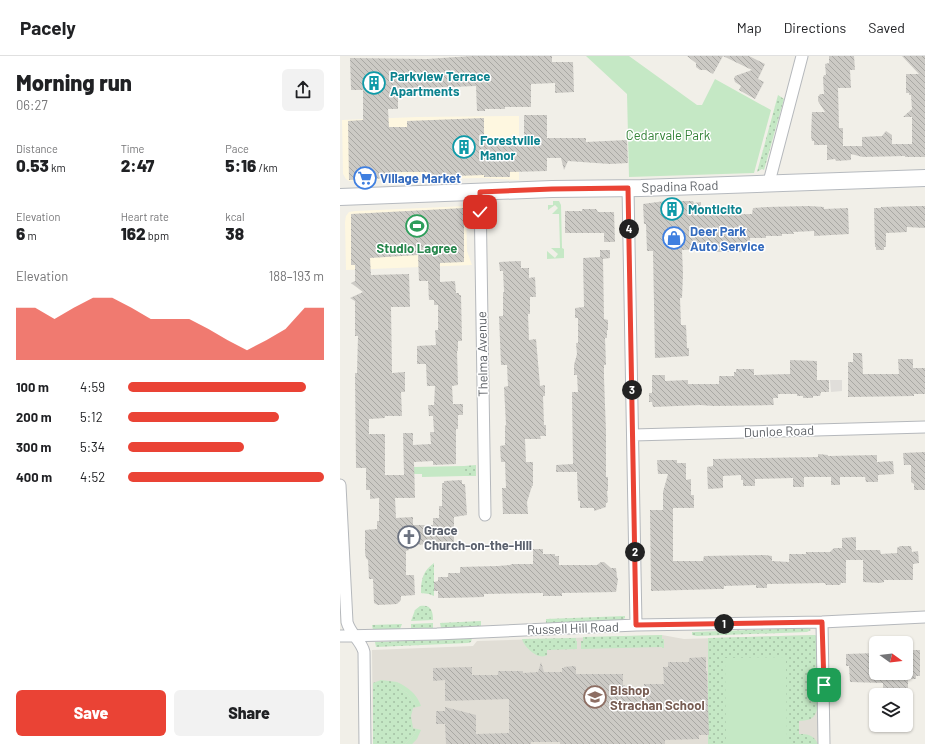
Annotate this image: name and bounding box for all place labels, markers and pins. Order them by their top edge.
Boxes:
place label: Parkview Terrace Apartments [390,68,490,99]
building icon: Parkview Terrace Apartments [361,70,387,96]
place label: Forestville Manor [480,132,541,163]
building icon: Forestville Manor [451,134,477,160]
supermarket icon: Village Market [352,165,378,191]
place label: Village Market [380,170,461,186]
pin [463,195,497,229]
building icon: Monticito [659,196,685,222]
place label: Monticito [688,201,742,217]
sports icon: Studio Lagree [404,213,430,239]
pin: 4 [619,219,639,239]
place label: Deer Park Auto Service [690,223,765,254]
shop icon: Deer Park Auto Service [661,225,687,251]
place label: Studio Lagree [377,240,457,256]
pin: 3 [622,380,642,400]
place label: Grace Church-on-the-Hill [424,522,532,553]
church icon: Grace Church-on-the-Hill [396,524,422,550]
pin: 2 [625,542,645,562]
pin: 1 [714,614,734,634]
pin [807,668,841,702]
place label: Bishop Strachan School [610,682,705,713]
school or university icon: Bishop Strachan School [582,684,608,710]

